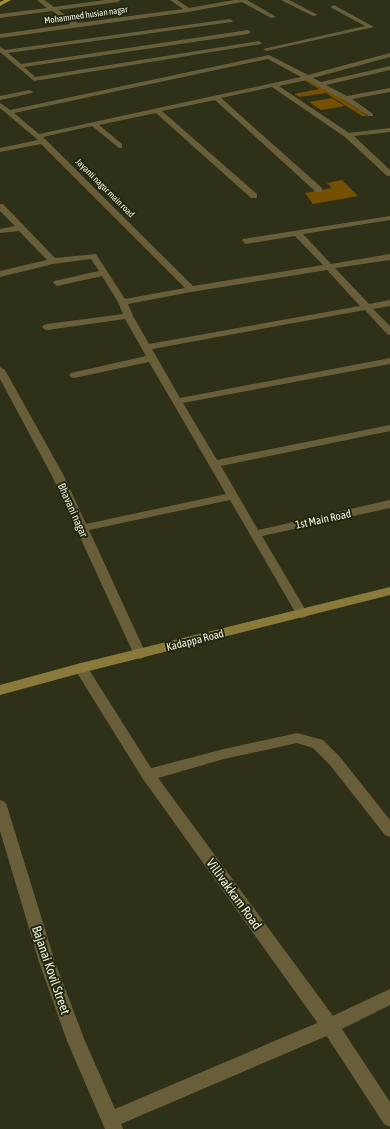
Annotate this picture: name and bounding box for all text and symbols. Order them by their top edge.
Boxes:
street label: Mohammed husian nagar [44,4,129,26]
street label: Jayanti nagar main road [73,156,137,220]
street label: Bhavani nagar [56,481,91,540]
street label: 1st Main Road [294,507,352,531]
street label: Kadappa Road [165,627,225,653]
street label: Villivakkam Road [203,856,265,932]
street label: Bajanai Kovil Street [29,924,73,1016]

